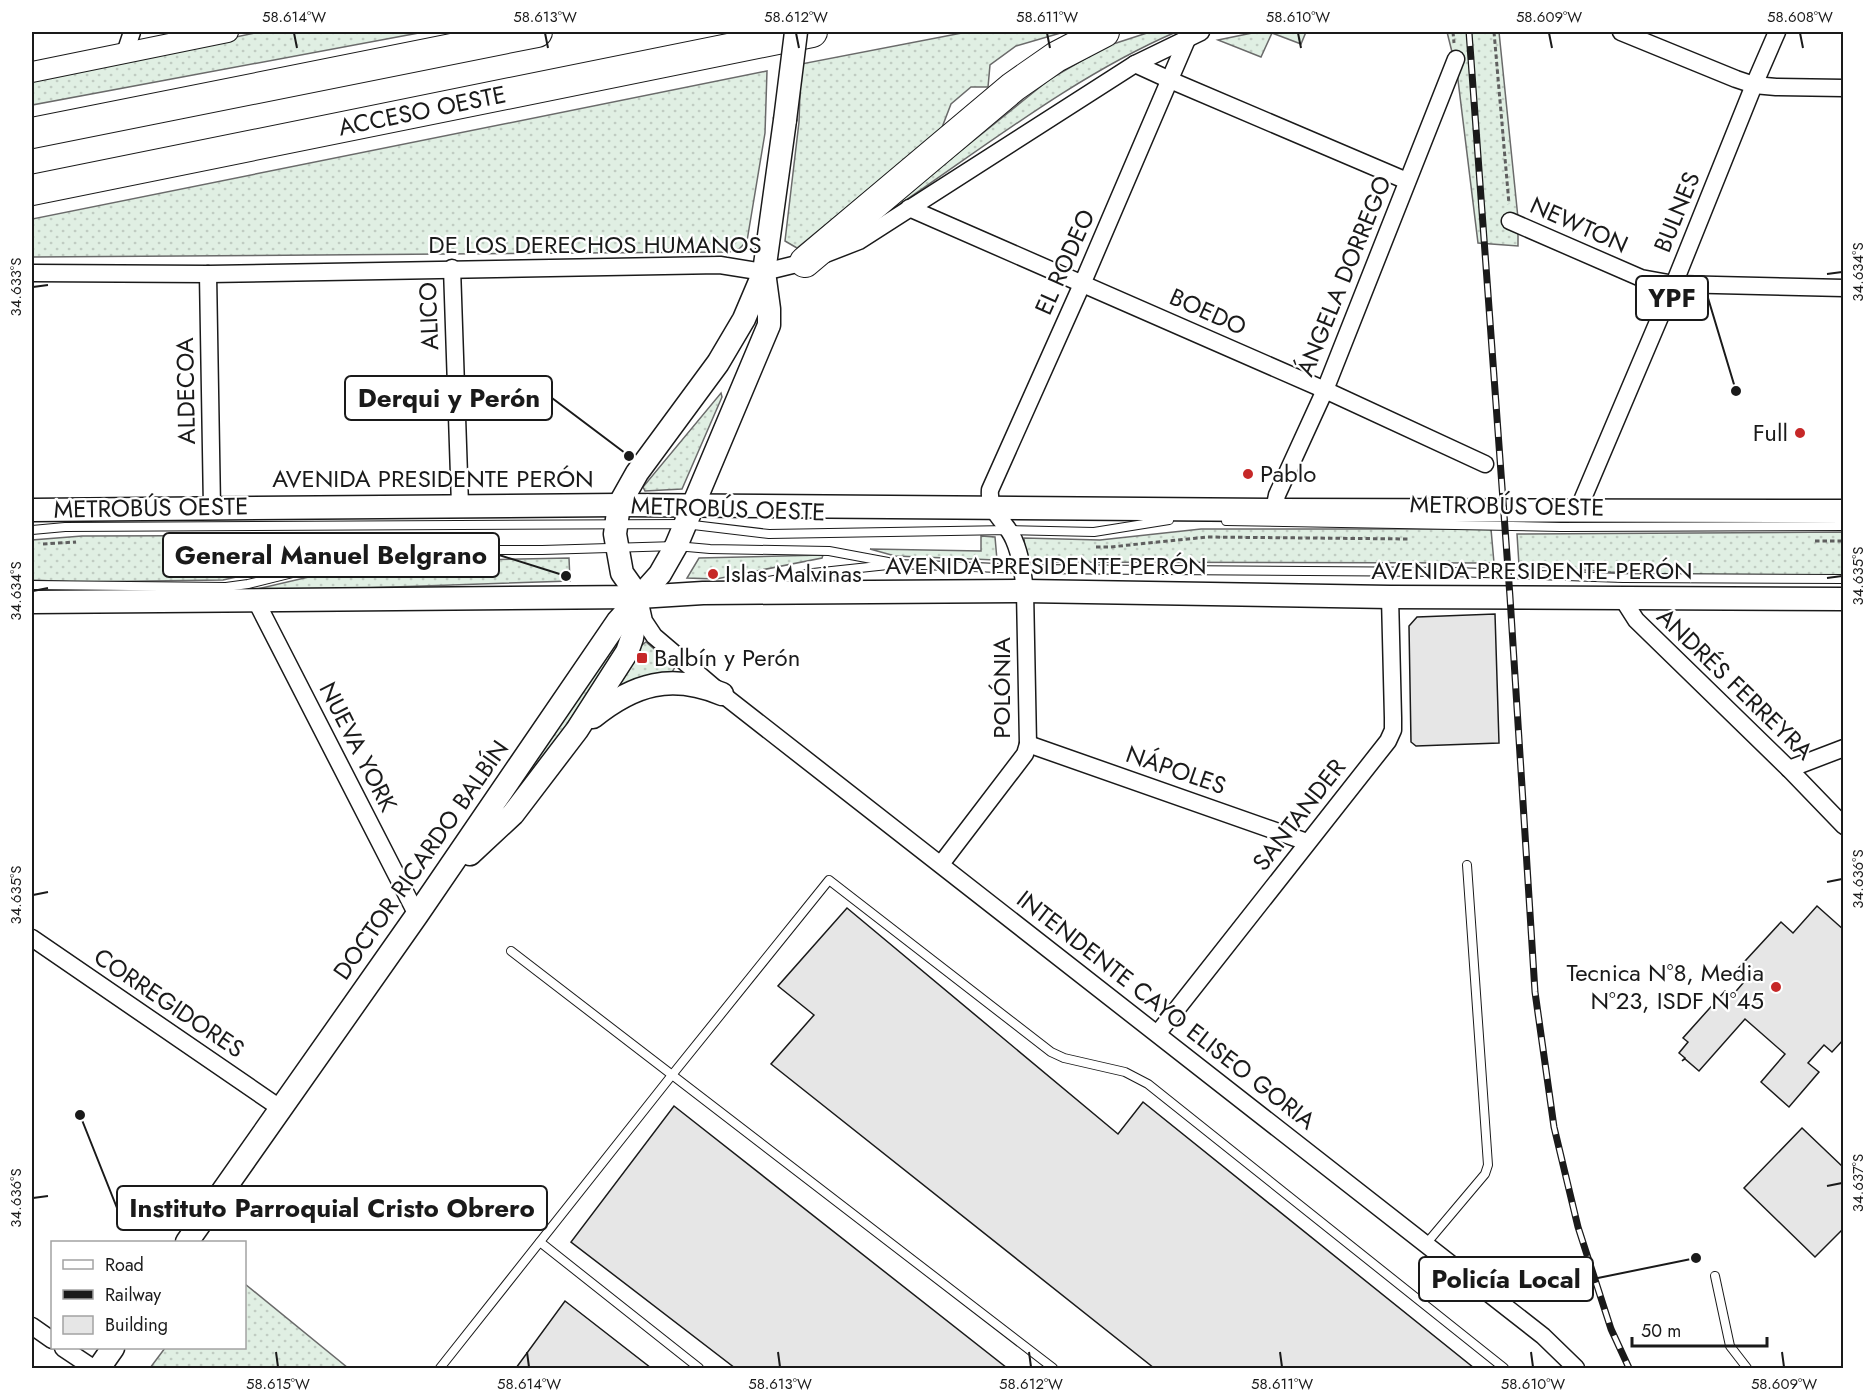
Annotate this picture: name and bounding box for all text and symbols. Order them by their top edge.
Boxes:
text: 58.614°W [262,6,326,28]
text: 58.613°W [513,6,577,28]
text: 58.612°W [764,6,828,28]
text: 58.611°W [1016,6,1078,28]
text: 58.610°W [1266,6,1330,28]
text: 58.609°W [1516,6,1582,28]
text: 58.608°W [1767,6,1833,28]
street label: ACCESO OESTE [335,76,509,145]
street label: BULNES [1645,166,1709,257]
street label: ÁNGELA DORREGO [1287,170,1400,381]
street label: NEWTON [1525,187,1634,262]
street label: EL RODEO [1026,203,1103,320]
street label: DE LOS DERECHOS HUMANOS [428,227,762,262]
text: 34.634°S [1847,242,1869,302]
text: 34.633°S [5,258,27,316]
callout: YPF [1636,276,1708,320]
street label: BOEDO [1164,279,1252,344]
text: YPF [1647,279,1696,317]
street label: ALICO [410,281,447,351]
street label: ALDECOA [167,337,204,445]
callout: Derqui y Perón [345,376,552,420]
text: Derqui y Perón [358,379,540,417]
place label: Full [1753,415,1788,450]
marker: Full [1793,426,1807,440]
place label: Pablo [1260,456,1316,491]
street label: AVENIDA PRESIDENTE PERÓN [272,461,594,496]
marker: Pablo [1241,467,1255,481]
street label: METROBÚS OESTE [1409,486,1605,525]
street label: METROBÚS OESTE [53,488,249,527]
street label: METROBÚS OESTE [630,488,826,529]
callout: General Manuel Belgrano [163,533,499,577]
text: General Manuel Belgrano [175,536,487,574]
text: 34.635°S [1847,546,1869,606]
street label: AVENIDA PRESIDENTE PERÓN [885,548,1207,583]
street label: AVENIDA PRESIDENTE PERÓN [1371,553,1693,588]
place label: Islas Malvinas [725,556,862,591]
text: 34.634°S [5,561,27,621]
marker: Islas Malvinas [706,567,720,581]
street label: ANDRÉS FERREYRA [1649,600,1822,768]
street label: POLÓNIA [984,637,1019,739]
place label: Balbín y Perón [654,640,800,675]
marker: Balbín y Perón [635,651,649,665]
street label: NUEVA YORK [311,676,406,818]
street label: DOCTOR RICARDO BALBÍN [324,733,517,987]
street label: NÁPOLES [1121,736,1231,803]
street label: SANTANDER [1244,751,1354,878]
text: 34.636°S [1847,849,1869,909]
text: 34.635°S [5,865,27,925]
street label: INTENDENTE CAYO ELISEO GORIA [1009,882,1323,1138]
street label: CORREGIDORES [87,939,252,1066]
place label: Tecnica N°8, Media N°23, ISDF N°45 [1566,955,1764,1018]
marker: Tecnica N°8, Media N°23, ISDF N°45 [1769,980,1783,994]
text: 34.637°S [1847,1154,1869,1212]
text: 34.636°S [5,1168,27,1228]
callout: Instituto Parroquial Cristo Obrero [117,1186,547,1230]
text: Instituto Parroquial Cristo Obrero [129,1189,535,1227]
legend [51,1241,246,1349]
text: Road [105,1252,144,1278]
callout: Policía Local [1419,1257,1593,1301]
text: Policía Local [1431,1260,1581,1298]
text: Railway [105,1282,161,1308]
scale bar [1632,1310,1767,1348]
text: Building [105,1312,168,1338]
text: 50 m [1641,1318,1681,1344]
text: 58.615°W [246,1373,310,1395]
text: 58.614°W [497,1373,561,1395]
text: 58.613°W [748,1373,812,1395]
text: 58.612°W [999,1373,1063,1395]
text: 58.611°W [1251,1373,1313,1395]
text: 58.610°W [1501,1373,1565,1395]
text: 58.609°W [1751,1373,1817,1395]

